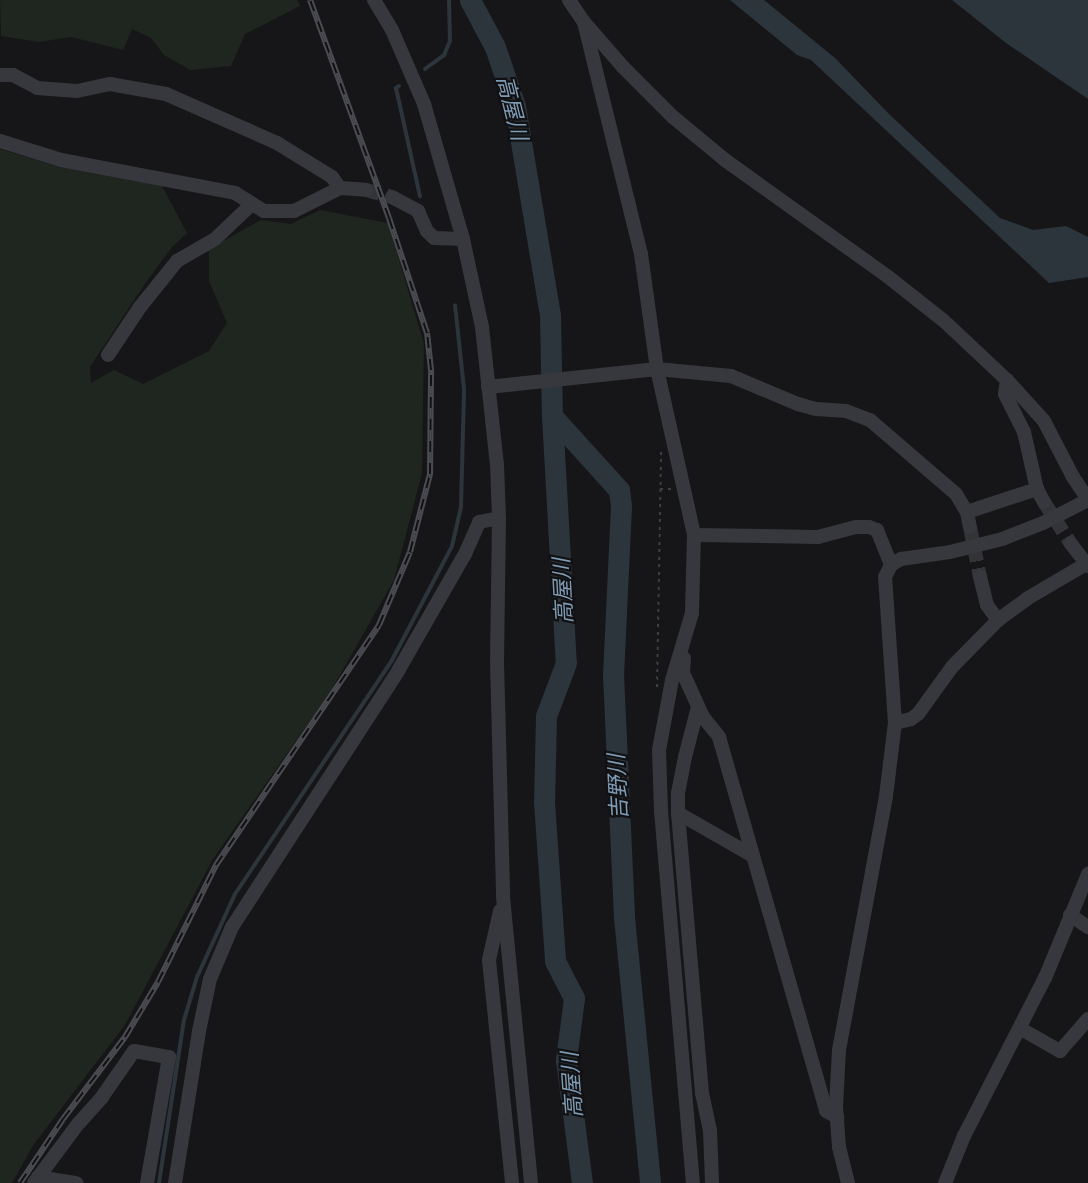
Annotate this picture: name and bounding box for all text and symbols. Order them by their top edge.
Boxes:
water label: 高屋川 [491,73,533,143]
water label: 高屋川 [548,557,578,625]
water label: 吉野川 [603,753,633,821]
water label: 高屋川 [557,1051,587,1119]

